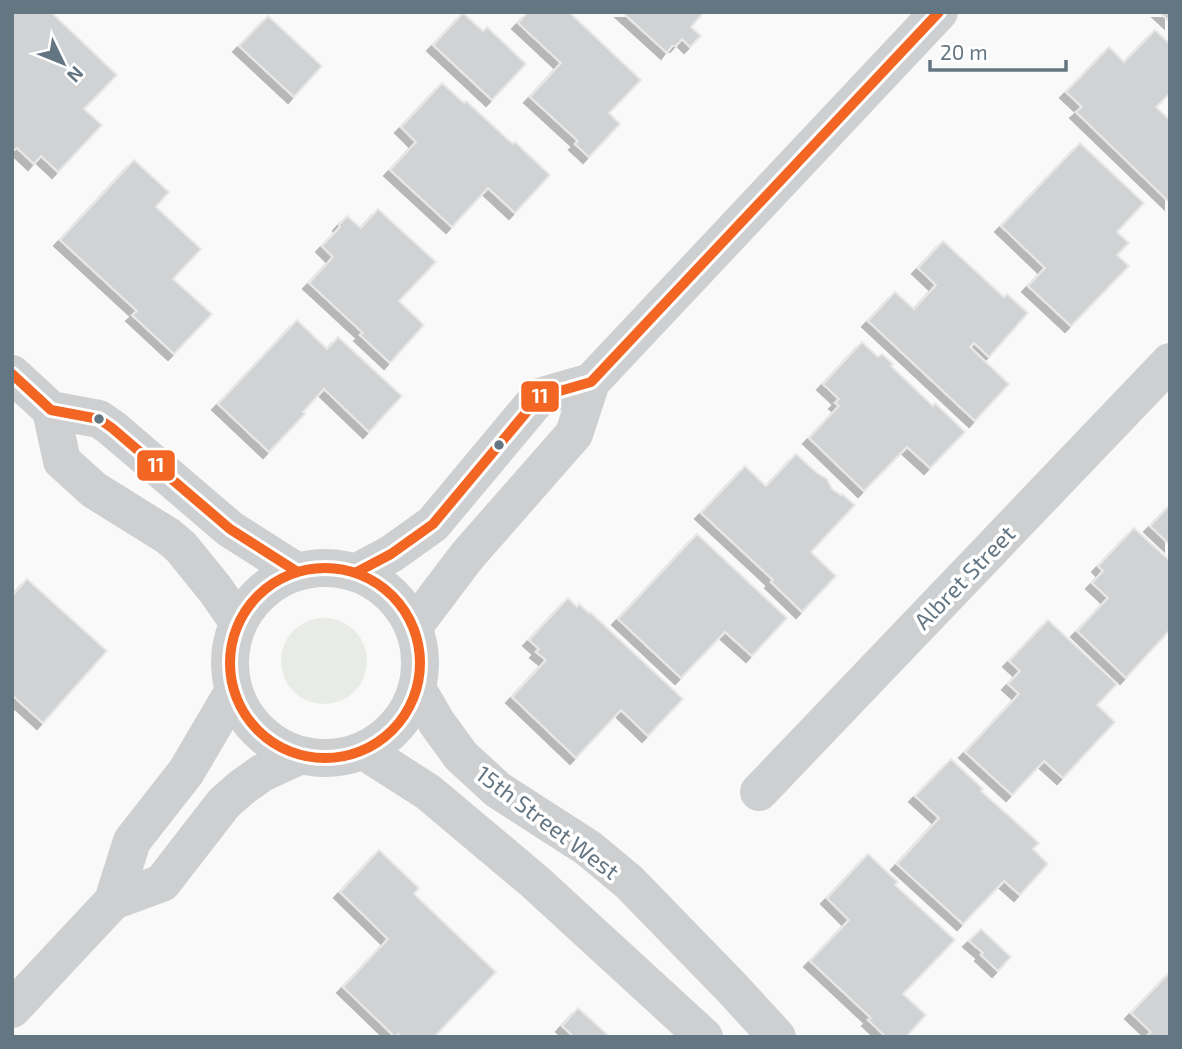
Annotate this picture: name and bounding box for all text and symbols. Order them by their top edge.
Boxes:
north arrow [28,28,98,98]
scale bar [930,28,1066,72]
text: 20 m [940,39,988,64]
text: N [63,62,89,88]
line badge: 11 [520,380,560,413]
text: 11 [532,384,548,407]
unlabelled marker [92,412,106,426]
unlabelled marker [492,438,506,452]
line badge: 11 [136,449,176,482]
text: 11 [148,453,164,476]
street label: Albret Street [908,519,1021,635]
street label: 15th Street West [471,759,625,885]

